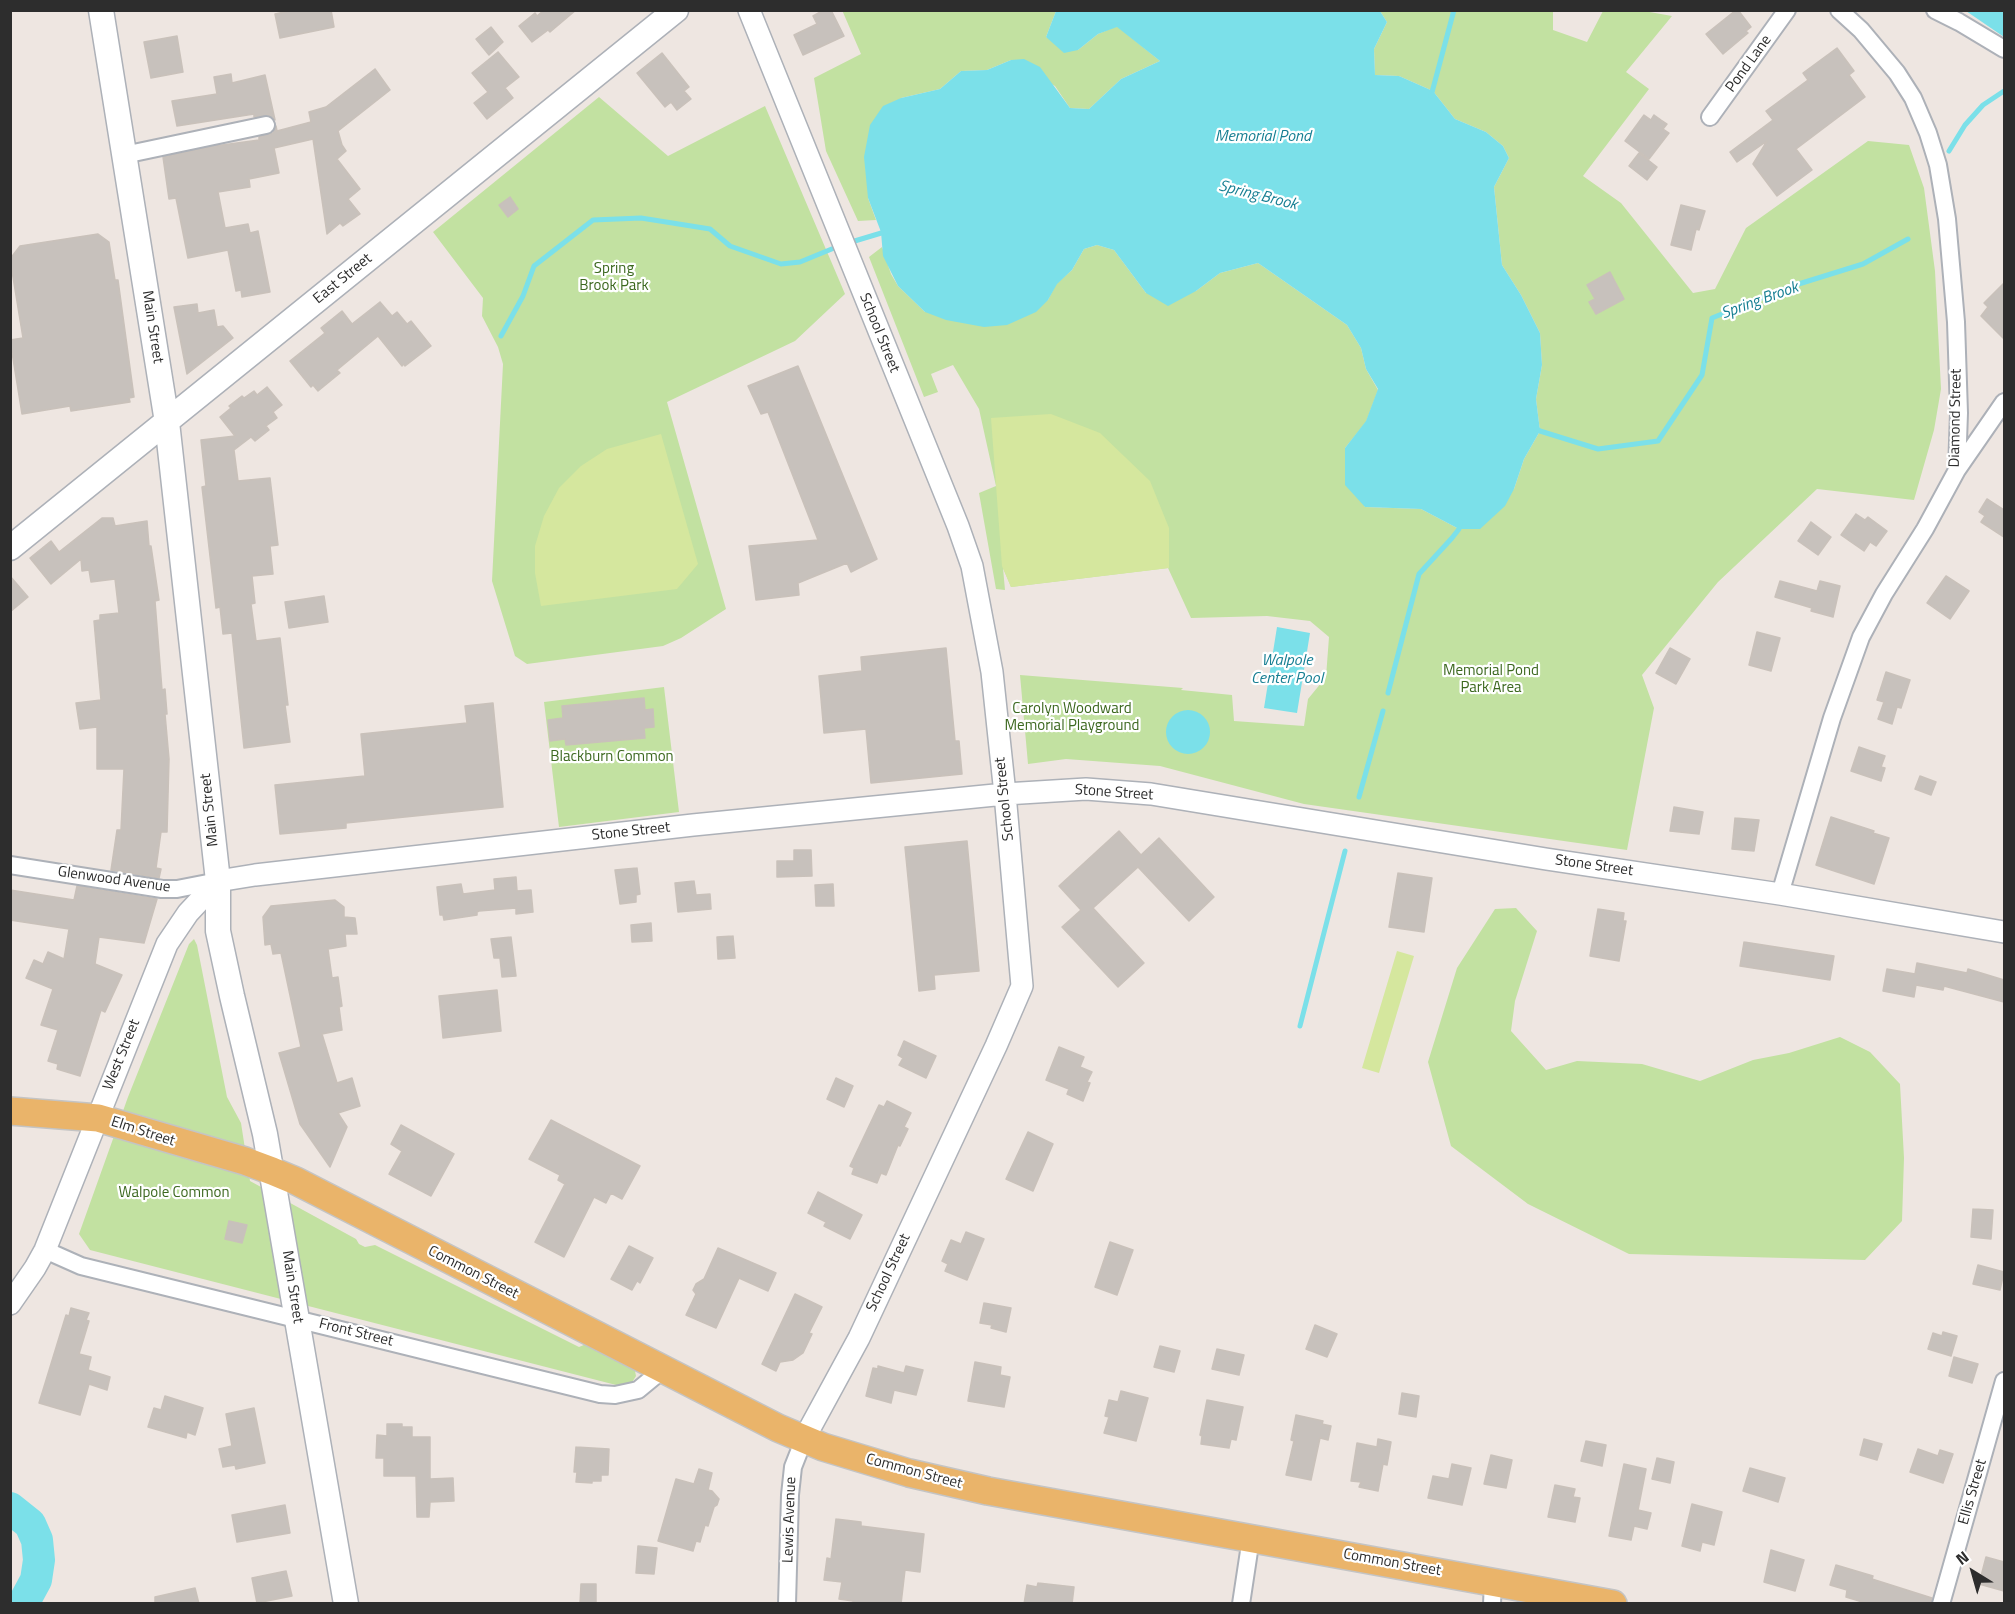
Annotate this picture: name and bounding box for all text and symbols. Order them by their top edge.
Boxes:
street label: Pond Lane [1722,32,1776,96]
water label: Memorial Pond [1215,127,1311,147]
water label: Spring Brook [1217,177,1299,215]
street label: East Street [310,250,376,308]
park label: Spring Brook Park [579,260,649,295]
water label: Spring Brook [1719,278,1801,324]
street label: Main Street [137,289,167,365]
street label: School Street [855,291,903,375]
street label: Diamond Street [1946,368,1966,468]
water label: Walpole Center Pool [1251,651,1323,689]
park label: Memorial Pond Park Area [1443,662,1539,697]
park label: Carolyn Woodward Memorial Playground [1005,700,1139,735]
park label: Blackburn Common [550,748,674,766]
street label: School Street [992,756,1018,842]
street label: Main Street [197,773,223,847]
street label: Stone Street [1074,781,1154,805]
street label: Stone Street [591,819,671,845]
street label: Stone Street [1554,852,1634,880]
street label: Glenwood Avenue [56,863,172,897]
street label: West Street [100,1017,144,1093]
street label: Elm Street [109,1113,177,1151]
park label: Walpole Common [118,1184,230,1202]
street label: School Street [863,1231,915,1315]
street label: Common Street [425,1243,521,1303]
street label: Main Street [277,1249,307,1325]
street label: Front Street [317,1315,395,1351]
street label: Common Street [864,1451,964,1493]
street label: Ellis Street [1955,1457,1991,1527]
street label: Lewis Avenue [779,1476,801,1564]
north arrow [1943,1542,2003,1602]
text: N [1951,1545,1974,1571]
street label: Common Street [1342,1546,1442,1580]

